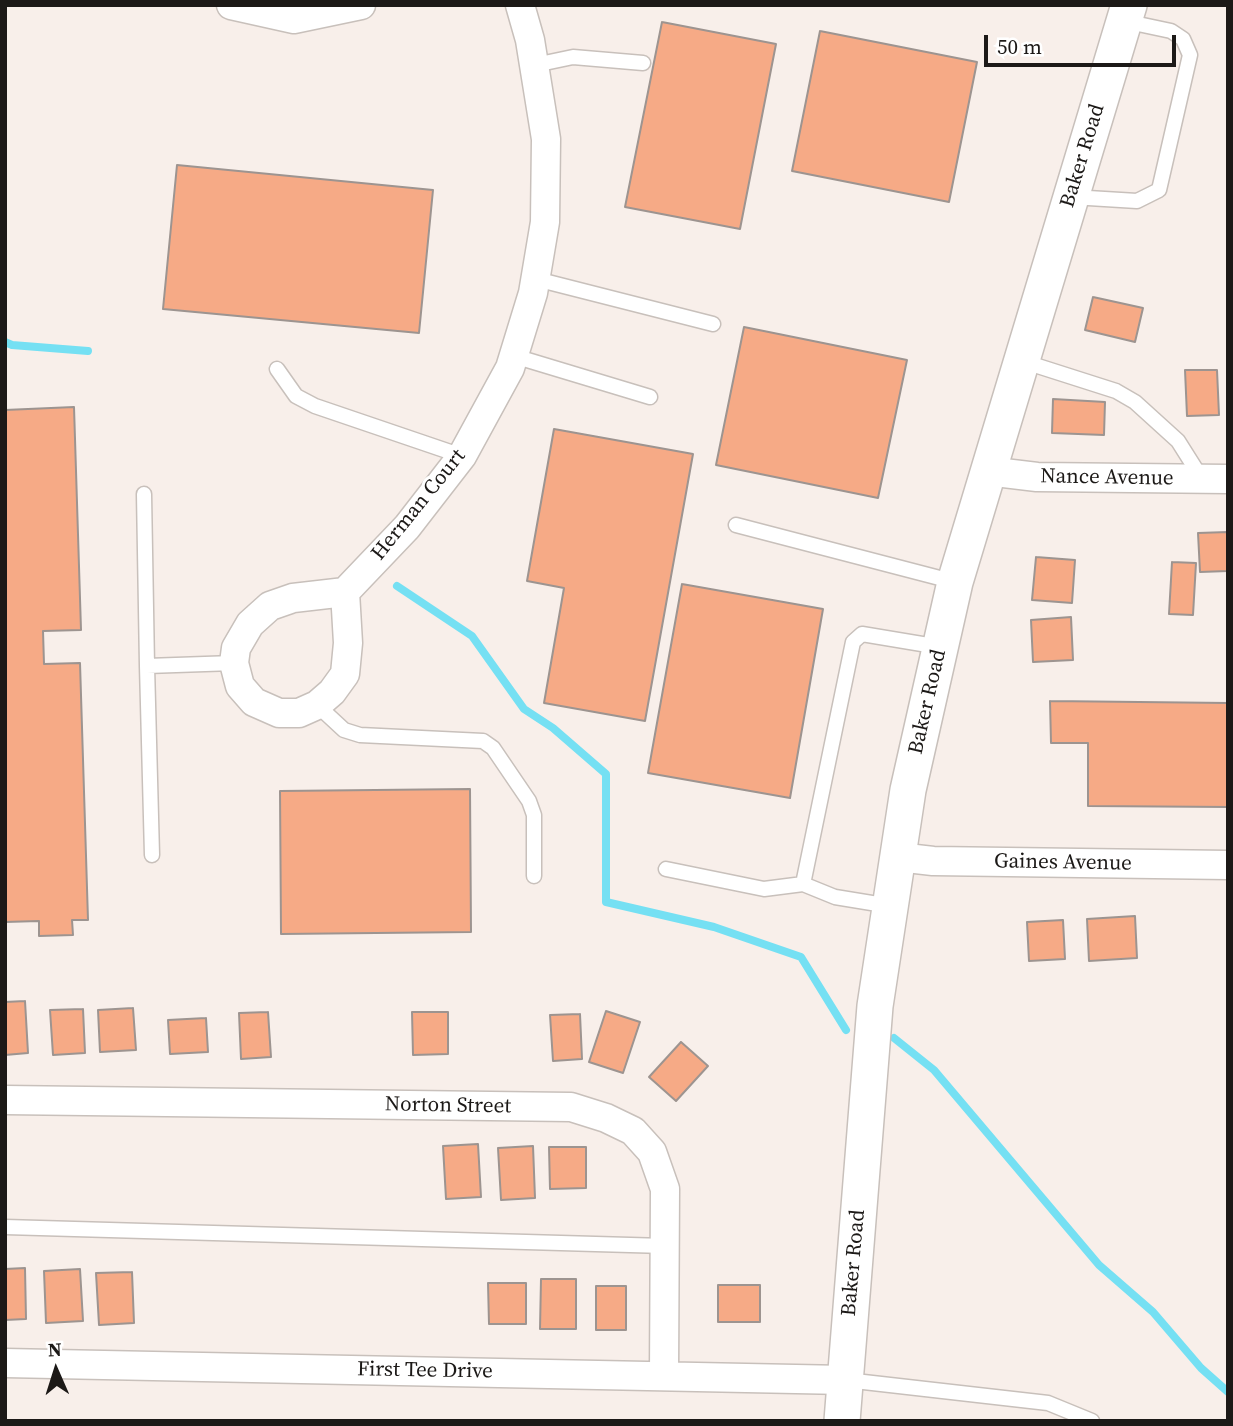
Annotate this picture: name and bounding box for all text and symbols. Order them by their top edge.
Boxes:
scale bar [988,21,1180,65]
text: 50 m [997,32,1042,61]
street label: Baker Road [1055,101,1111,211]
street label: Herman Court [366,444,472,566]
street label: Nance Avenue [1040,464,1174,492]
street label: Baker Road [904,647,952,757]
street label: Gaines Avenue [994,849,1132,877]
street label: Norton Street [385,1092,511,1120]
street label: Baker Road [837,1209,871,1317]
north arrow [21,1335,91,1405]
text: N [47,1336,62,1362]
street label: First Tee Drive [357,1357,493,1385]

